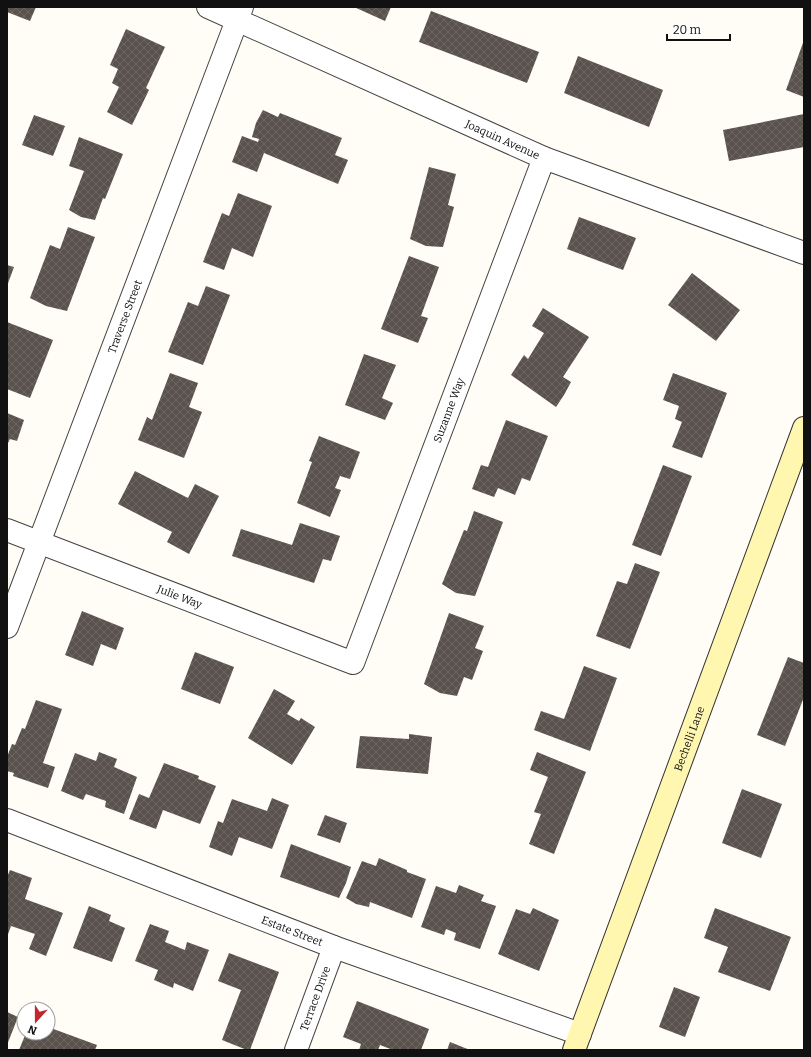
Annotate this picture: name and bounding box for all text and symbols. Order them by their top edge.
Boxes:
scale bar [667,16,730,42]
text: 20 m [673,23,702,37]
street label: Joaquin Avenue [462,117,542,162]
street label: Traverse Street [105,278,144,355]
street label: Suzanne Way [430,376,467,444]
street label: Julie Way [155,582,204,611]
street label: Bechelli Lane [671,704,707,773]
street label: Estate Street [260,913,325,949]
street label: Terrace Drive [297,964,333,1033]
north arrow [16,1001,56,1041]
text: N [26,1022,39,1037]

